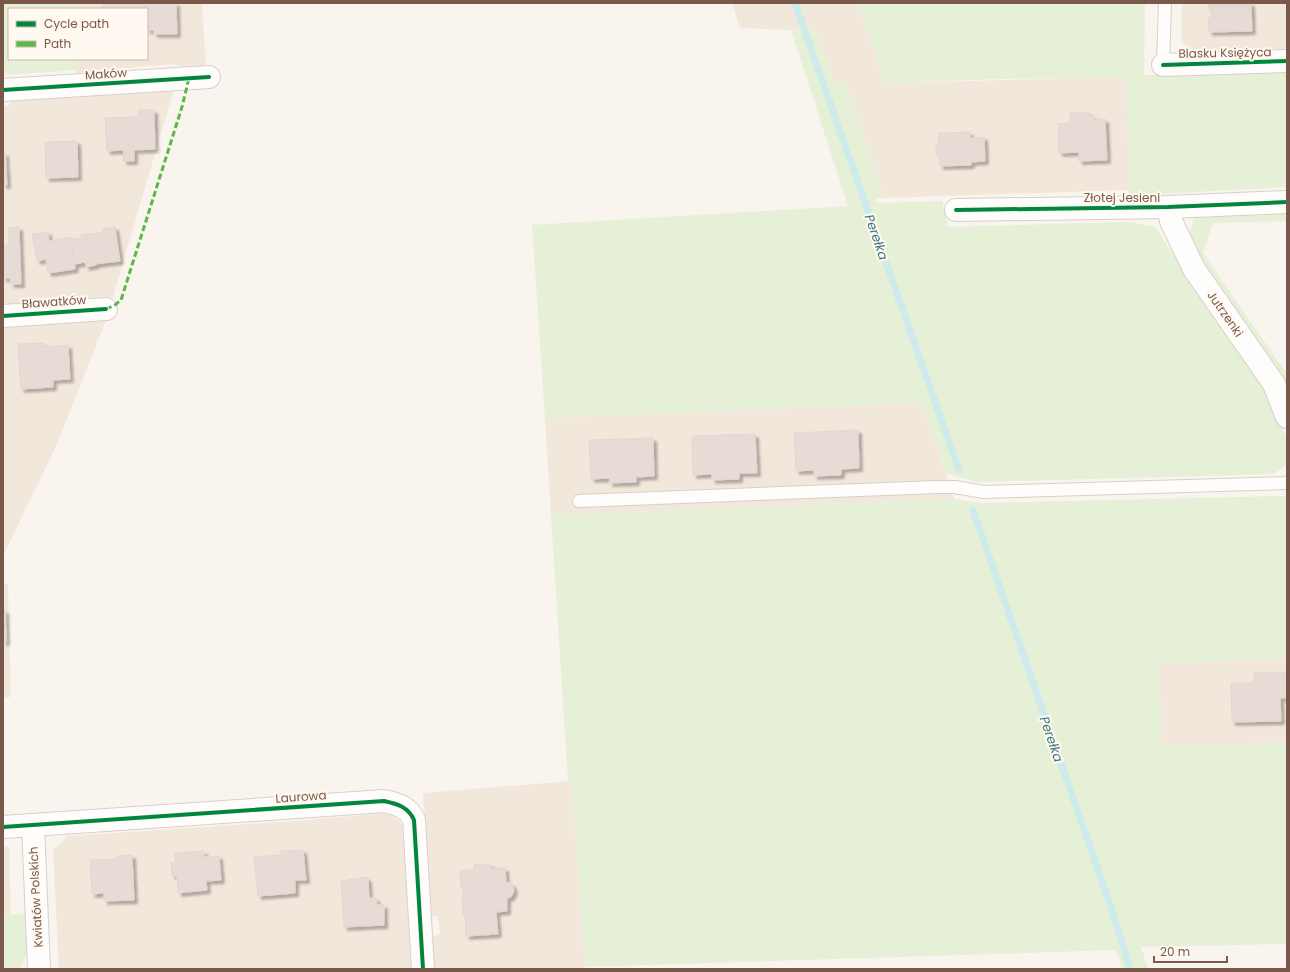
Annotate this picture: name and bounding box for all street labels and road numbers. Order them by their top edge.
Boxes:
street label: Blasku Księżyca [1178,43,1272,62]
street label: Maków [84,64,128,83]
street label: Złotej Jesieni [1084,189,1160,206]
street label: Jutrzenki [1203,287,1247,340]
street label: Bławatków [21,291,87,312]
street label: Laurowa [275,786,327,807]
street label: Kwiatów Polskich [24,846,47,948]

